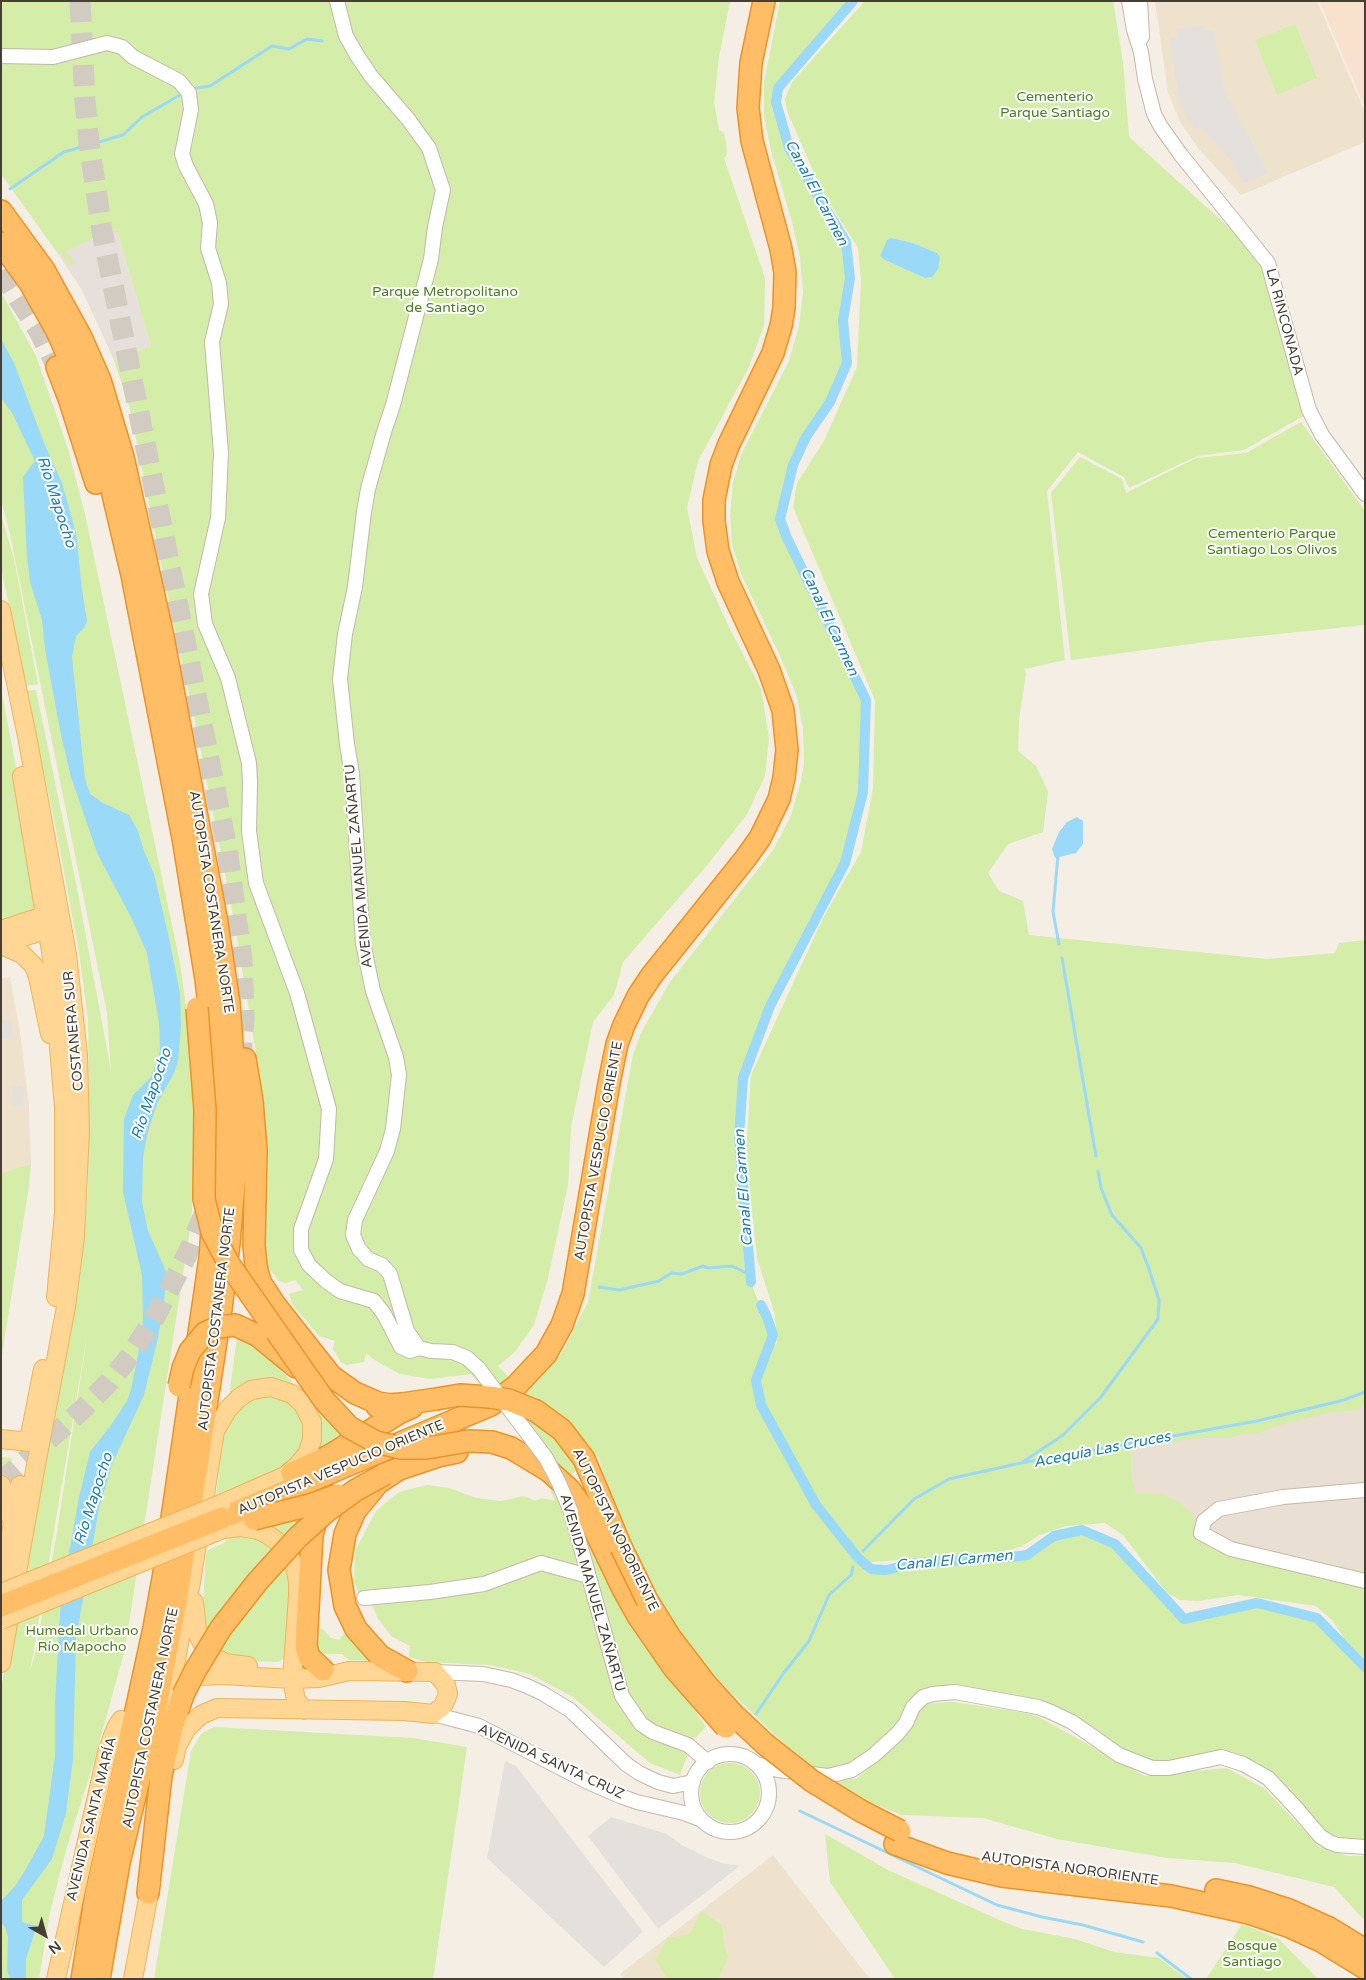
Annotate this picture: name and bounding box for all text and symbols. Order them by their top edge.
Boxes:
park label: Cementerio Parque Santiago [1000,89,1110,121]
water label: Canal El Carmen [781,137,851,249]
street label: LA RINCONADA [1262,267,1306,377]
park label: Parque Metropolitano de Santiago [372,284,518,316]
water label: Río Mapocho [33,454,79,550]
park label: Cementerio Parque Santiago Los Olivos [1207,526,1337,558]
water label: Canal El Carmen [796,565,862,679]
street label: AVENIDA MANUEL ZAÑARTU [342,763,376,969]
street label: AUTOPISTA COSTANERA NORTE [185,790,237,1014]
street label: COSTANERA SUR [60,970,88,1092]
street label: AUTOPISTA VESPUCIO ORIENTE [571,1040,627,1262]
water label: Río Mapocho [128,1046,176,1142]
water label: Canal El Carmen [731,1129,757,1247]
street label: AUTOPISTA COSTANERA NORTE [195,1206,239,1432]
street label: AUTOPISTA VESPUCIO ORIENTE [235,1417,447,1519]
water label: Acequia Las Cruces [1032,1428,1172,1472]
street label: AUTOPISTA NORORIENTE [568,1446,662,1614]
water label: Río Mapocho [71,1451,117,1547]
street label: AVENIDA MANUEL ZAÑARTU [556,1492,628,1694]
water label: Canal El Carmen [895,1547,1013,1575]
street label: AUTOPISTA COSTANERA NORTE [119,1606,183,1830]
park label: Humedal Urbano Río Mapocho [26,1623,138,1655]
street label: AVENIDA SANTA CRUZ [475,1721,627,1803]
street label: AVENIDA SANTA MARÍA [63,1735,121,1903]
street label: AUTOPISTA NORORIENTE [980,1848,1160,1890]
north arrow [20,1910,70,1960]
text: N [45,1937,64,1957]
park label: Bosque Santiago [1223,1938,1281,1970]

